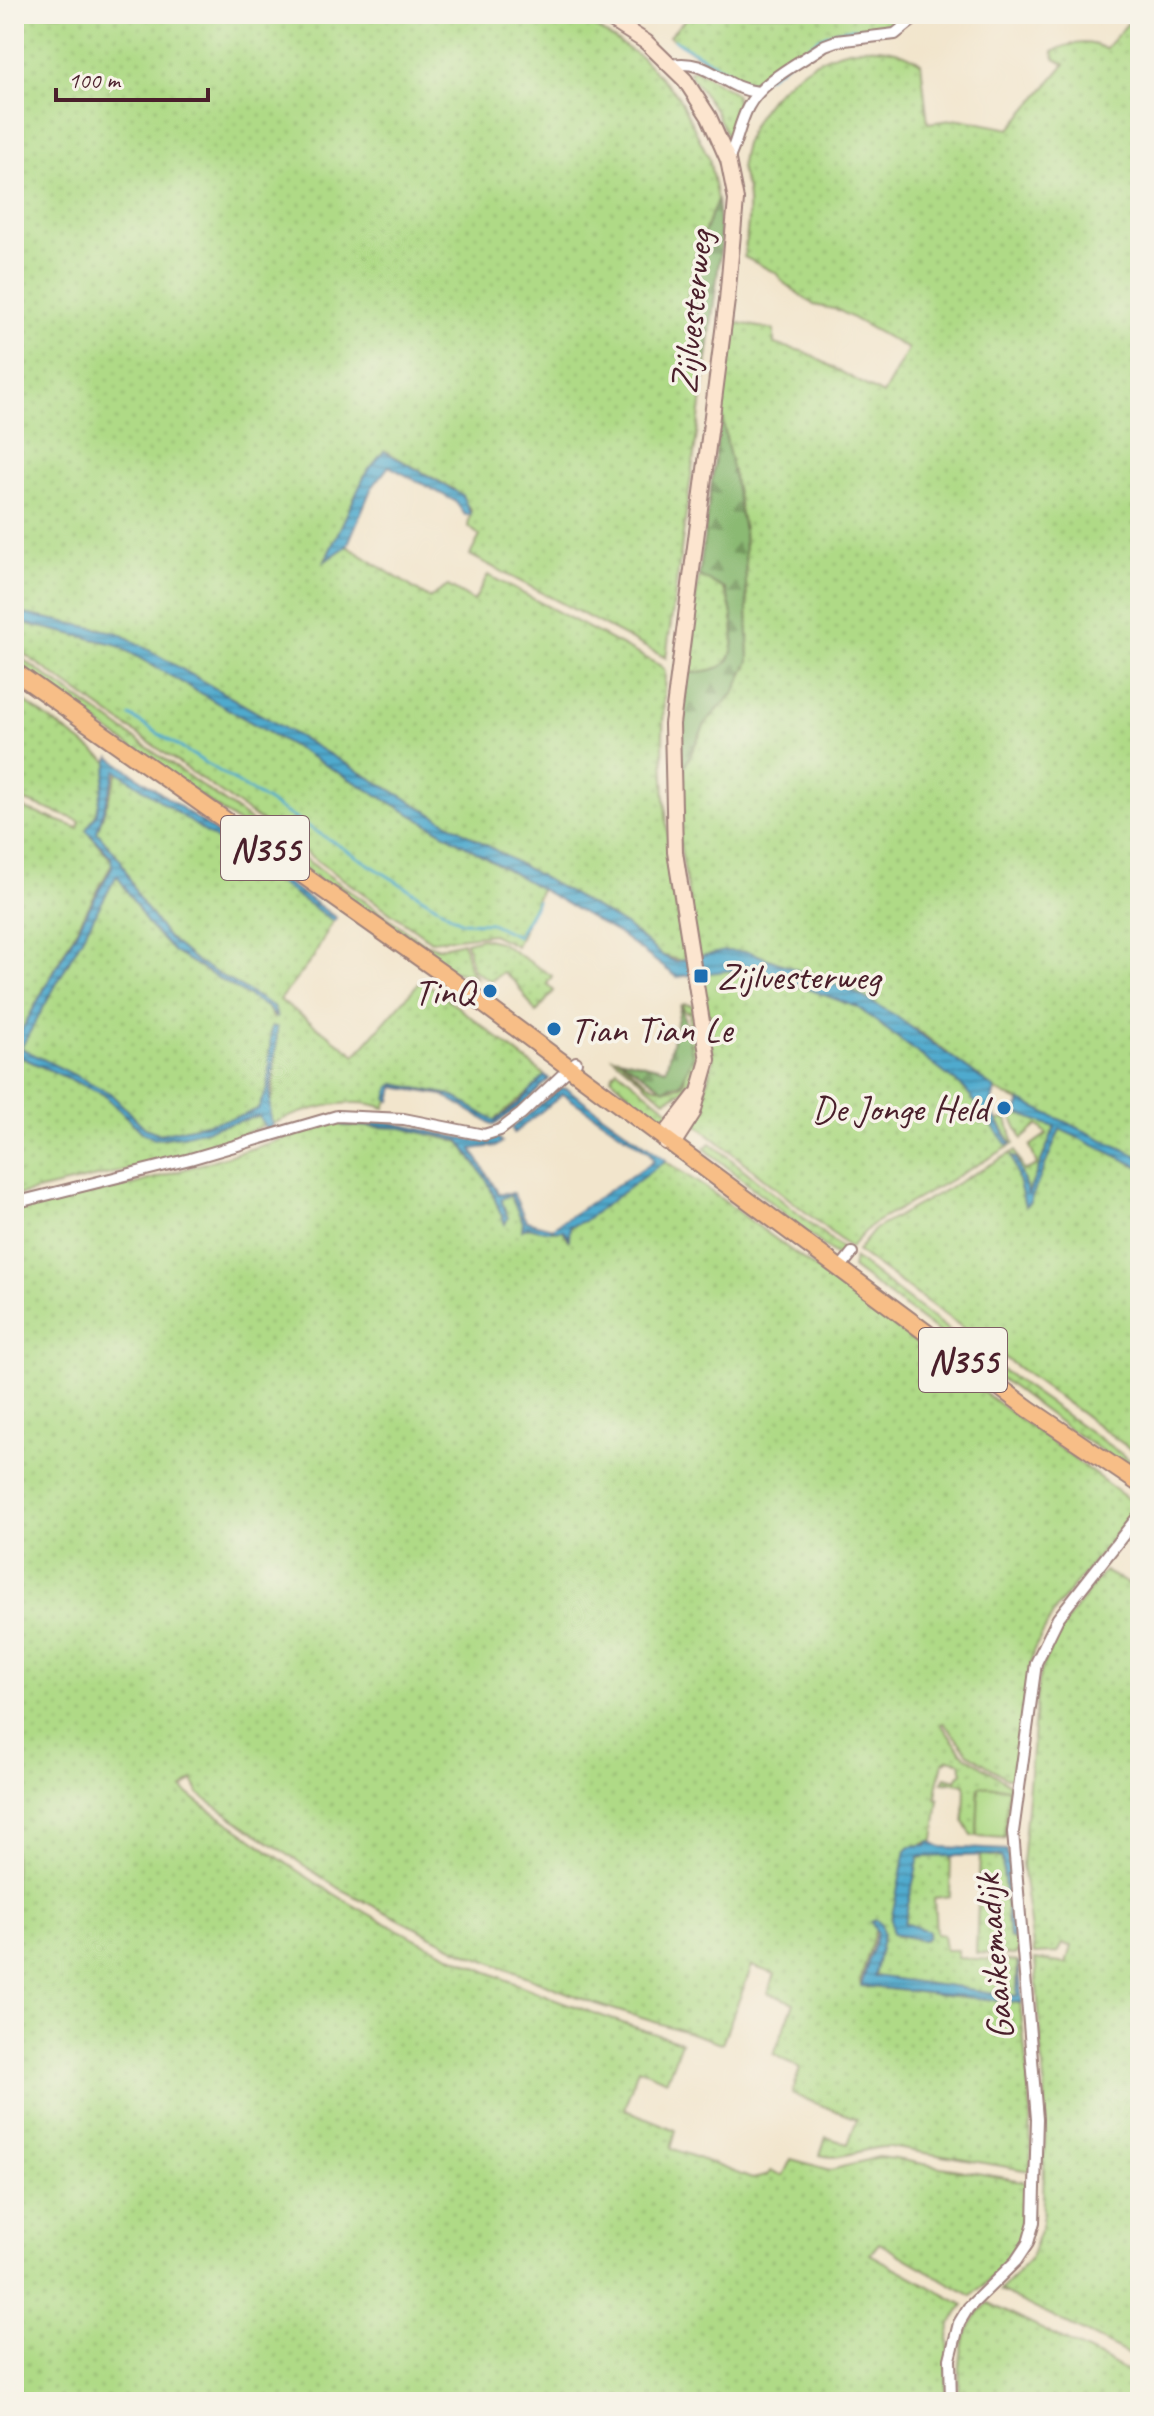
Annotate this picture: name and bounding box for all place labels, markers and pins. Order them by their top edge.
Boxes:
place label: Zijlvesterweg [717,953,883,1000]
marker: Zijlvesterweg [692,967,710,985]
place label: TinQ [414,968,477,1015]
marker: TinQ [481,982,499,1000]
place label: Tian Tian Le [570,1006,735,1053]
marker: Tian Tian Le [545,1020,563,1038]
place label: De Jonge Held [812,1085,994,1132]
marker: De Jonge Held [995,1099,1013,1117]

